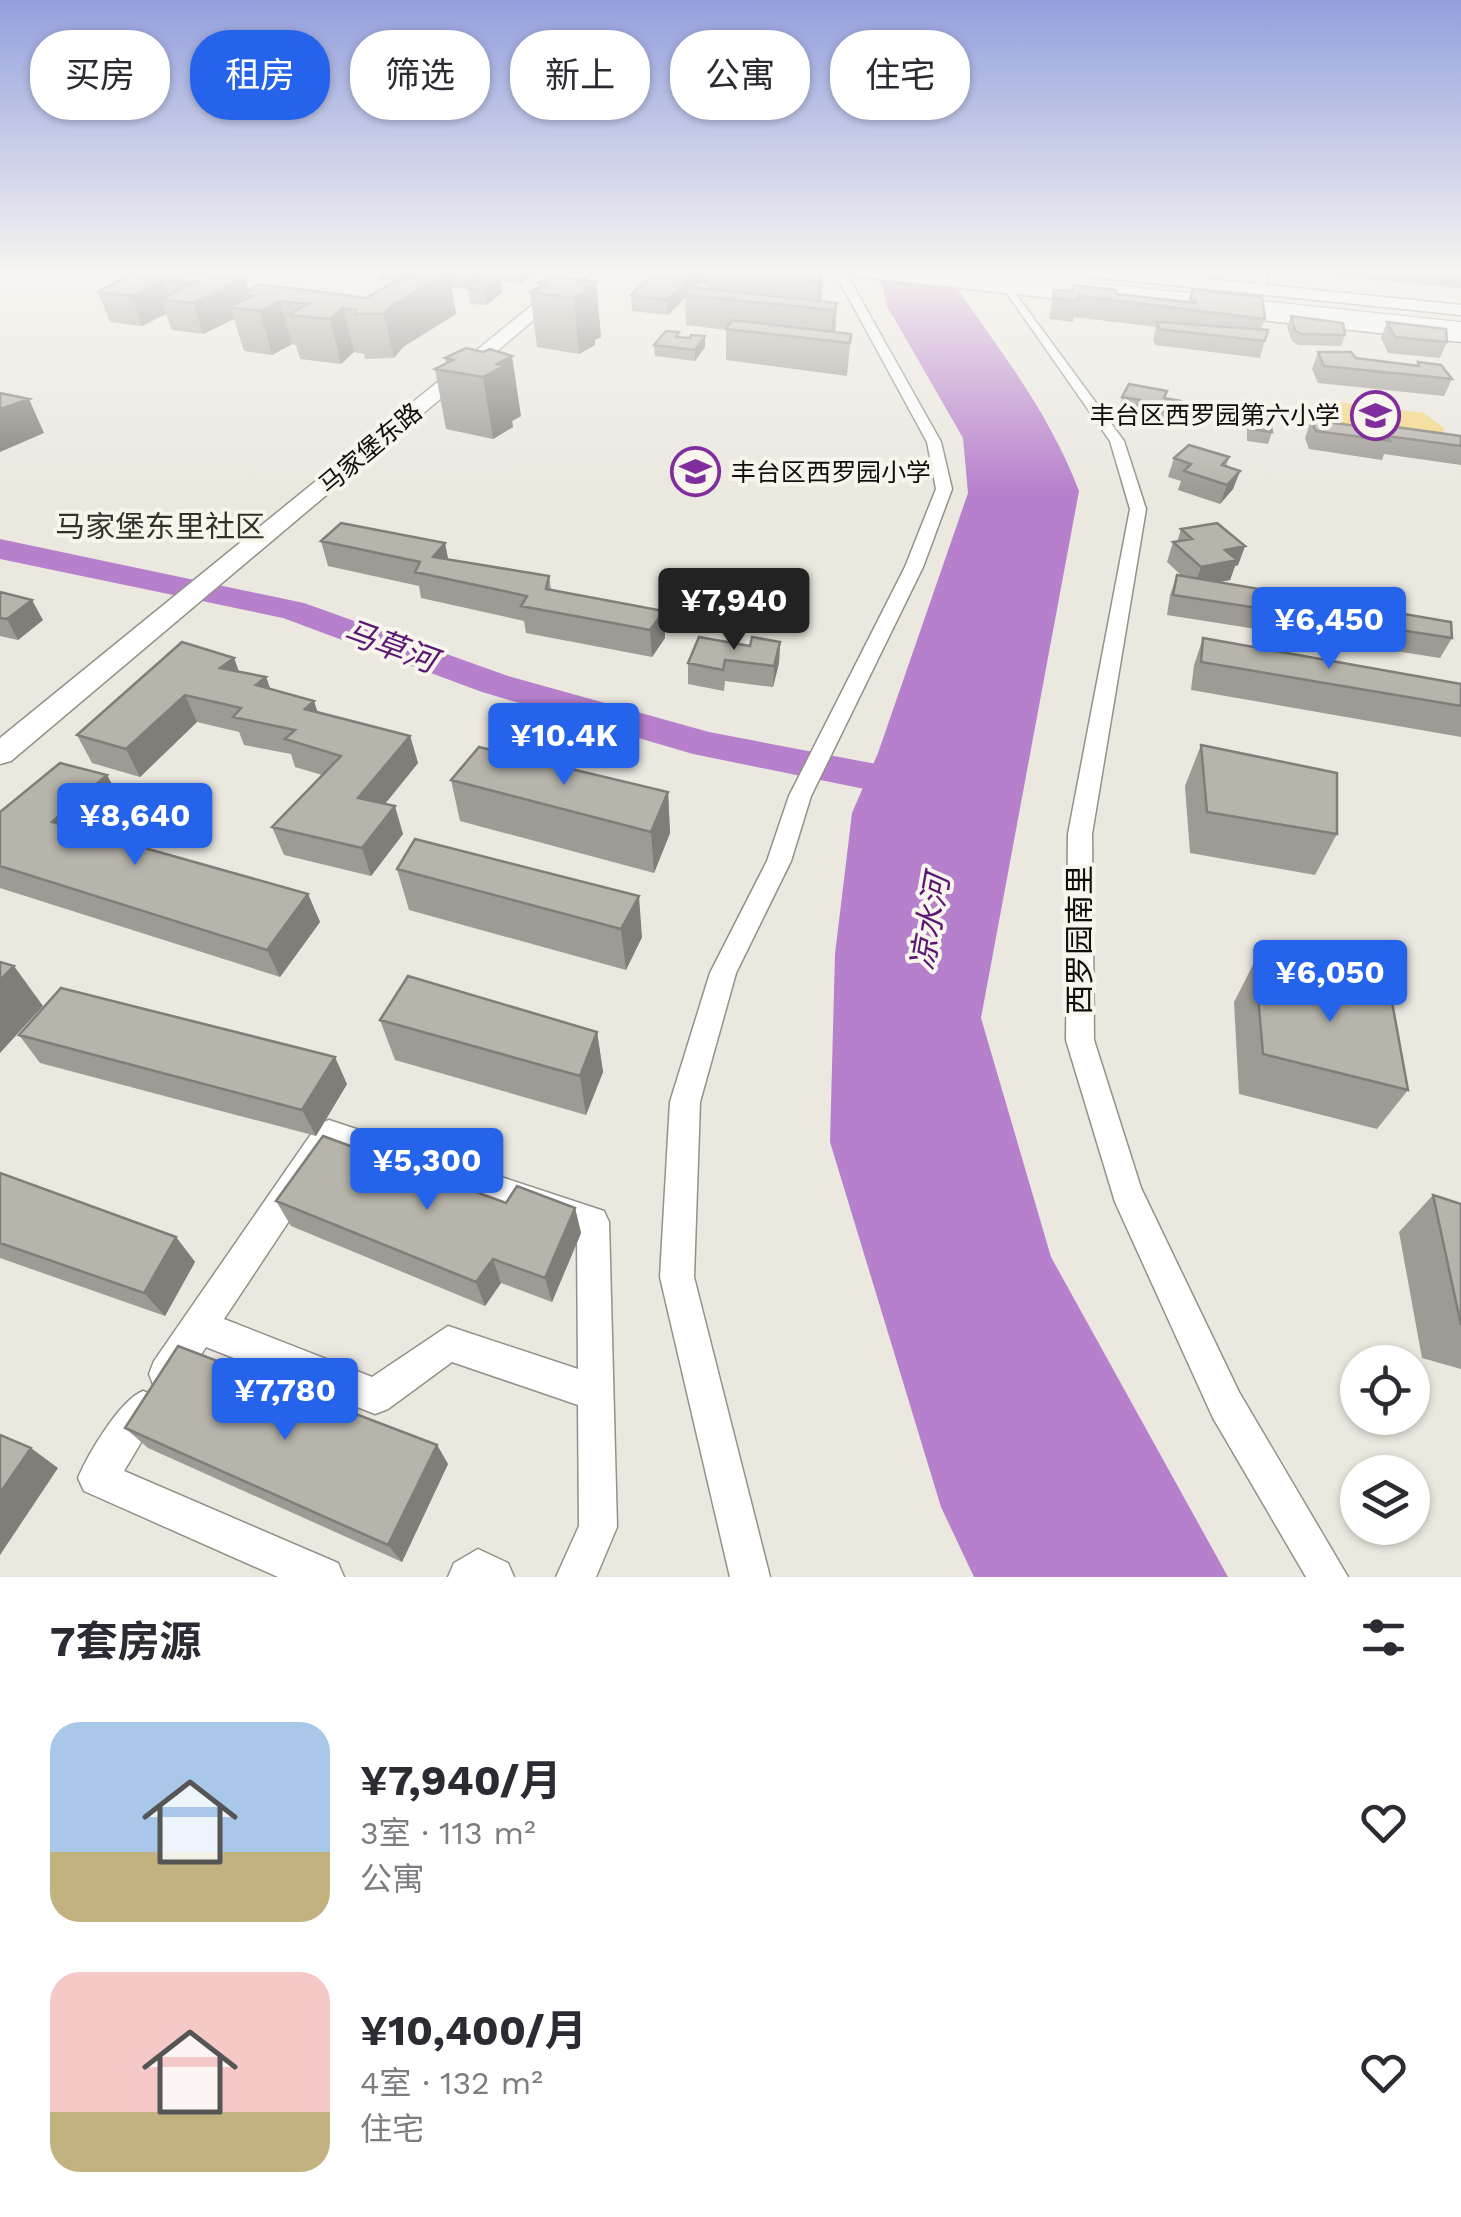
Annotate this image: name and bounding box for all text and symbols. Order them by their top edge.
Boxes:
chip: 买房 [30,30,170,120]
chip: 租房 [190,30,330,120]
chip: 筛选 [350,30,490,120]
chip: 新上 [510,30,650,120]
chip: 公寓 [670,30,810,120]
chip: 住宅 [830,30,970,120]
school or university icon: 丰台区西罗园第六小学 [1349,389,1401,441]
street label: 马家堡东路 [313,397,428,500]
place label: 丰台区西罗园第六小学 [1090,401,1340,430]
school or university icon: 丰台区西罗园小学 [670,446,722,498]
place label: 丰台区西罗园小学 [731,458,931,487]
district label: 马家堡东里社区 [55,509,265,544]
pin: ¥7,940 [653,568,815,653]
text: ¥7,940 [680,581,788,619]
pin: ¥6,450 [1248,587,1410,672]
text: ¥6,450 [1274,600,1384,638]
water label: 马草河 [338,612,447,682]
pin: ¥10.4K [483,703,645,788]
text: ¥10.4K [510,716,618,754]
pin: ¥8,640 [54,783,216,868]
text: ¥8,640 [79,796,191,834]
street label: 西罗园南里 [1062,865,1097,1015]
water label: 凉水河 [903,866,958,973]
pin: ¥6,050 [1249,940,1411,1025]
text: ¥6,050 [1275,953,1385,991]
pin: ¥5,300 [346,1128,508,1213]
text: ¥5,300 [372,1141,482,1179]
map controls [1340,1345,1430,1545]
button: locate [1340,1345,1430,1435]
pin: ¥7,780 [204,1358,366,1443]
text: ¥7,780 [234,1371,336,1409]
button: layers [1340,1455,1430,1545]
icon: filters [1356,1610,1411,1665]
text: 7套房源 [50,1617,202,1666]
text: ¥7,940/月 [360,1756,561,1805]
icon: home [130,1762,250,1882]
icon: heart [1356,1795,1411,1850]
text: 3室 · 113 m² [360,1814,536,1852]
text: 公寓 [360,1860,424,1898]
text: ¥10,400/月 [360,2006,587,2055]
icon: home [130,2012,250,2132]
icon: heart [1356,2045,1411,2100]
text: 4室 · 132 m² [360,2064,543,2102]
text: 住宅 [360,2110,424,2148]

